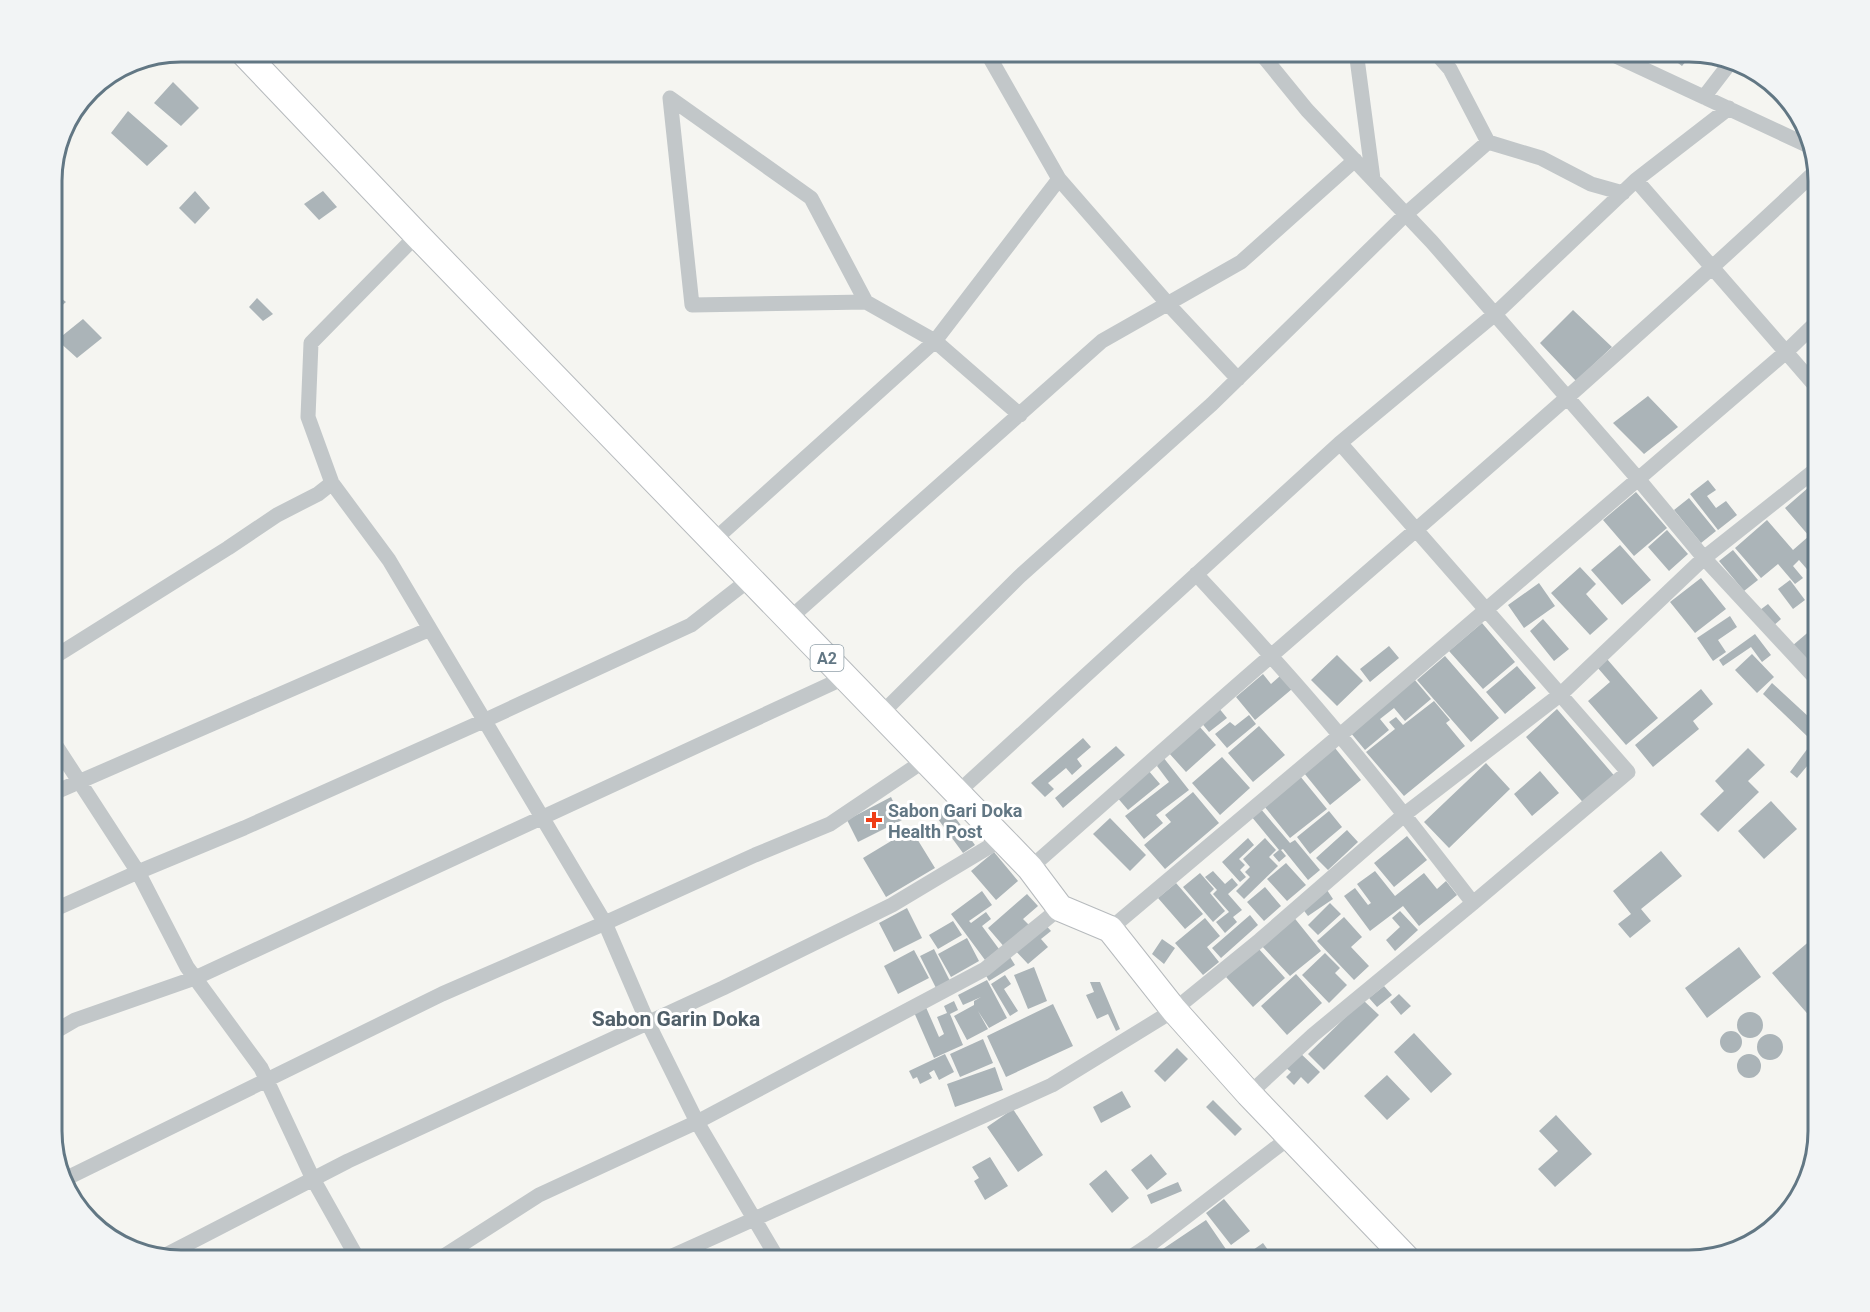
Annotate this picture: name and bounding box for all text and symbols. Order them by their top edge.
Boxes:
road number: A2 [810,645,844,671]
place label: Sabon Gari Doka Health Post [888,800,1023,842]
marker: Sabon Gari Doka Health Post [865,811,883,829]
district label: Sabon Garin Doka [592,1007,760,1031]

